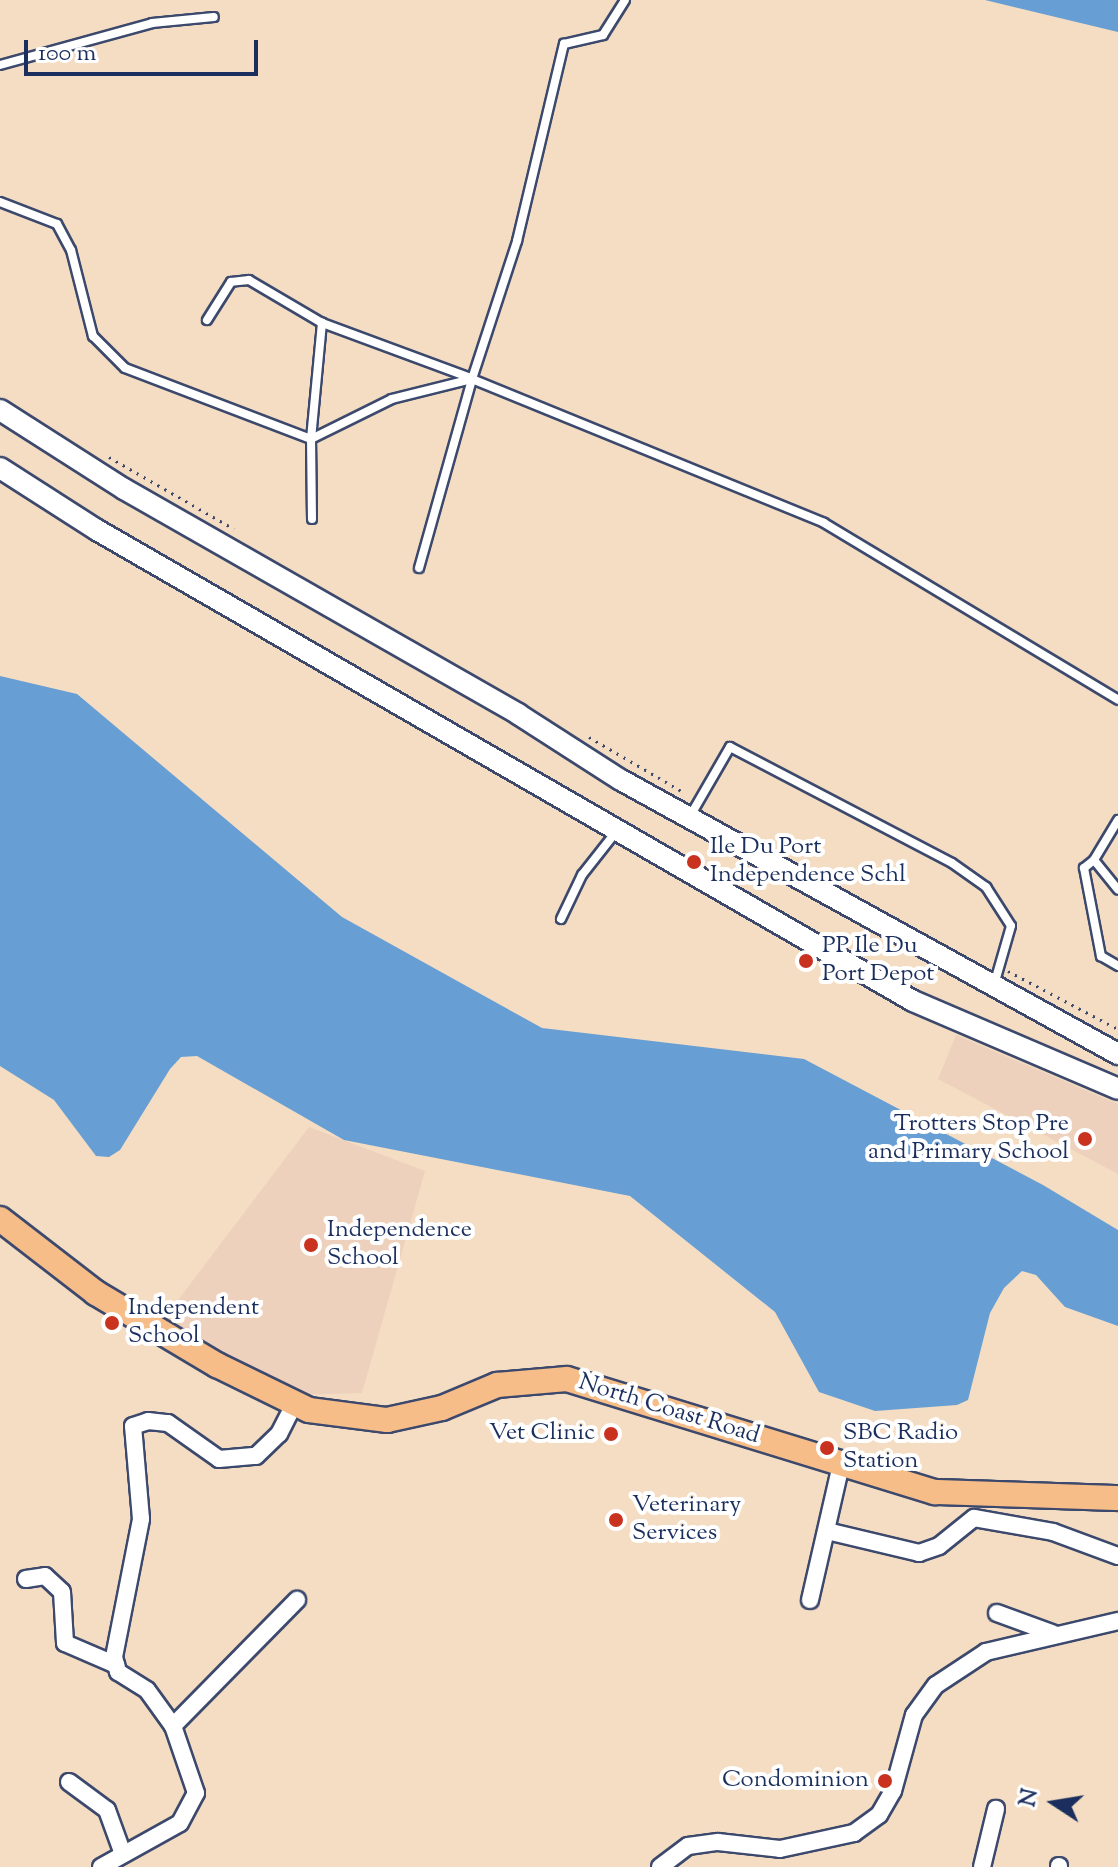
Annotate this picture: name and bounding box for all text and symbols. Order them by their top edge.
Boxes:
scale bar [28,24,262,74]
text: 100 m [38,37,96,71]
place label: Ile Du Port Independence Schl [710,834,906,890]
marker: Ile Du Port Independence Schl [685,853,703,871]
place label: PP Ile Du Port Depot [822,933,934,989]
marker: PP Ile Du Port Depot [797,952,815,970]
place label: Trotters Stop Pre and Primary School [868,1111,1069,1167]
marker: Trotters Stop Pre and Primary School [1076,1130,1094,1148]
place label: Independence School [327,1217,472,1273]
marker: Independence School [302,1236,320,1254]
place label: Independent School [128,1295,259,1351]
marker: Independent School [103,1314,121,1332]
street label: North Coast Road [575,1369,763,1451]
place label: Vet Clinic [489,1420,595,1448]
place label: SBC Radio Station [843,1420,958,1476]
marker: Vet Clinic [602,1425,620,1443]
marker: SBC Radio Station [818,1439,836,1457]
place label: Veterinary Services [632,1492,741,1548]
marker: Veterinary Services [607,1511,625,1529]
north arrow [1014,1763,1094,1843]
place label: Condominion [722,1767,869,1795]
marker: Condominion [876,1772,894,1790]
text: N [1013,1786,1048,1810]

